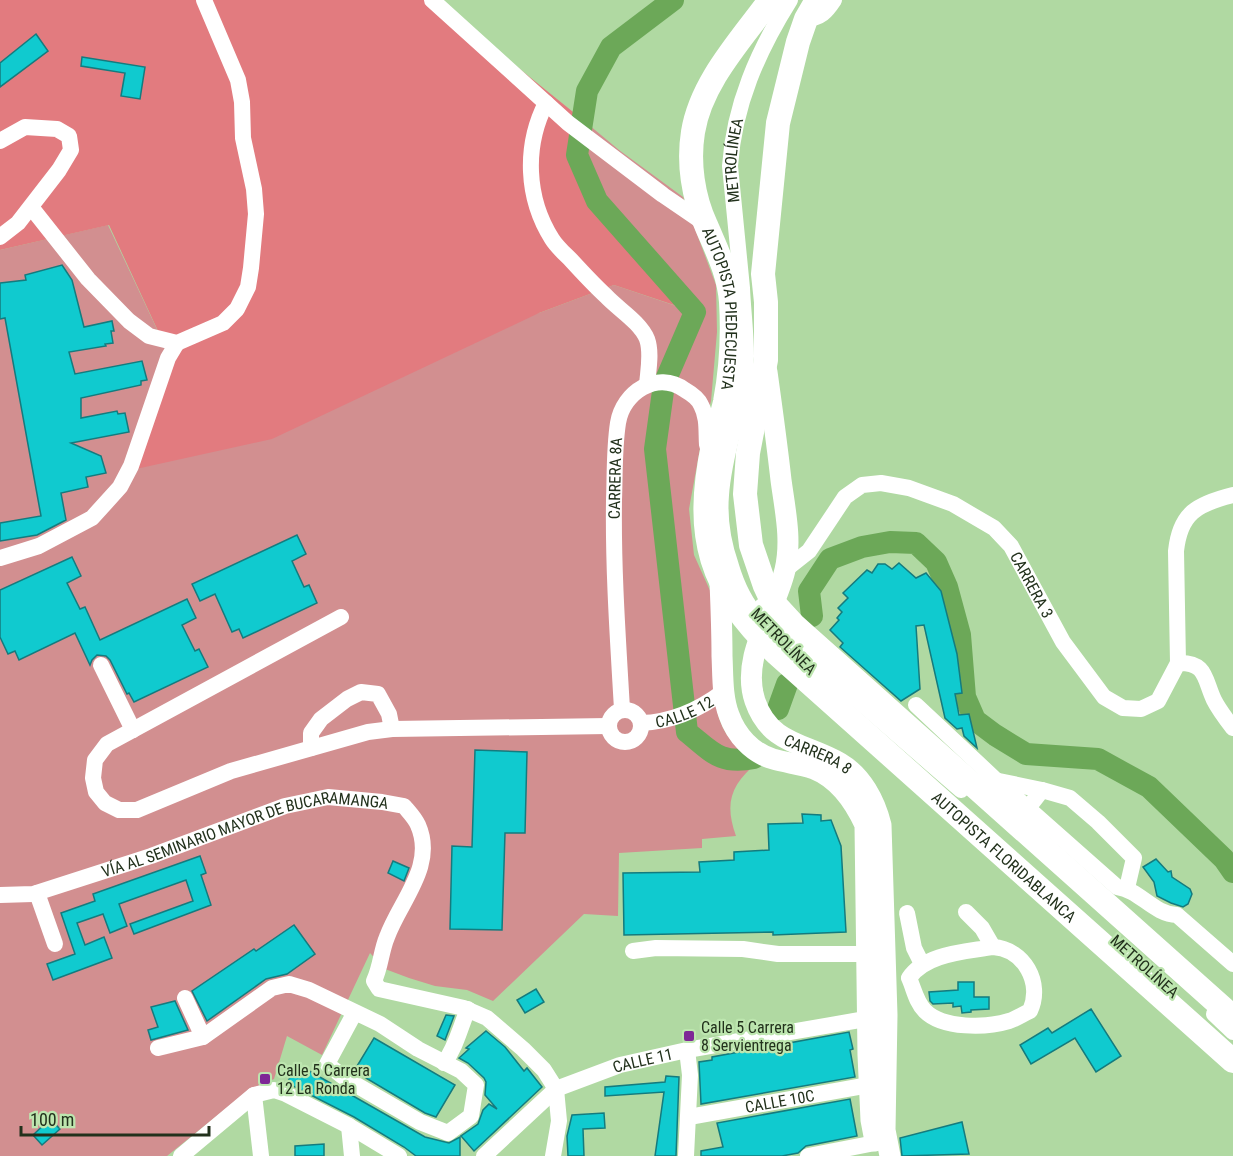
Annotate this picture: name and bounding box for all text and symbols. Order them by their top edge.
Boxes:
street label: METROLÍNEA [721,116,747,203]
street label: AUTOPISTA PIEDECUESTA [698,224,741,392]
street label: CARRERA 8A [605,437,626,519]
street label: CARRERA 3 [1006,549,1057,621]
street label: METROLÍNEA [747,604,820,679]
street label: CALLE 12 [654,692,717,732]
street label: CARRERA 8 [781,730,856,778]
street label: VÍA AL SEMINARIO MAYOR DE BUCARAMANGA [99,788,390,881]
street label: AUTOPISTA FLORIDABLANCA [928,788,1080,926]
street label: METROLÍNEA [1107,931,1183,1002]
place label: Calle 5 Carrera 8 Servientrega [701,1018,794,1055]
marker: Calle 5 Carrera 8 Servientrega [682,1029,696,1043]
street label: CALLE 11 [610,1044,675,1077]
place label: Calle 5 Carrera 12 La Ronda [277,1061,370,1098]
marker: Calle 5 Carrera 12 La Ronda [258,1072,272,1086]
street label: CALLE 10C [744,1086,816,1117]
scale bar [21,1099,208,1137]
text: 100 m [30,1109,74,1130]

